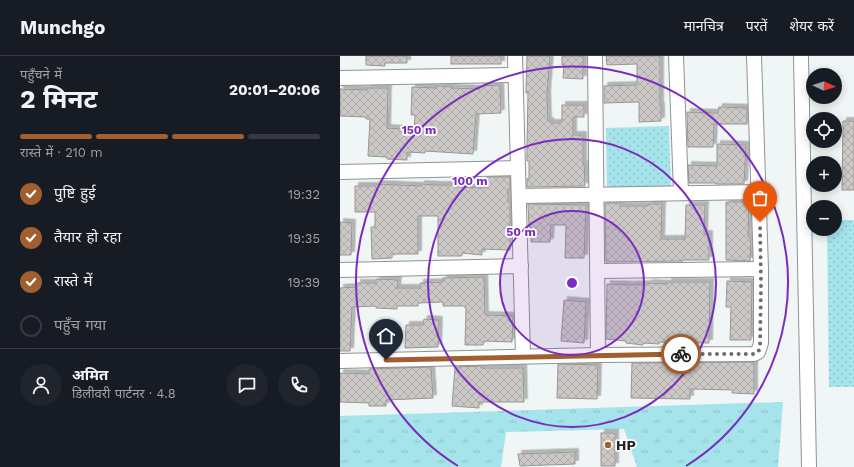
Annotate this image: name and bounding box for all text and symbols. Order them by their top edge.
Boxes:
text: Munchgo [20,16,105,39]
text: मानचित्र [684,18,724,34]
text: परतें [746,18,767,34]
text: शेयर करें [789,18,834,34]
text: पहुँचने में [20,67,62,82]
north arrow [806,68,842,104]
map controls [806,68,842,236]
text: 20:01–20:06 [229,81,320,99]
text: 2 मिनट [20,84,98,114]
button: locate [806,112,842,148]
text: 150 m [402,123,436,137]
text: रास्ते में · 210 m [20,145,103,160]
button: + [806,156,842,192]
text: 100 m [452,174,488,188]
pin [743,181,777,222]
icon: check [20,183,42,205]
text: पुष्टि हुई [54,184,96,202]
text: 19:32 [288,187,320,202]
icon: bag [749,187,771,209]
button: − [806,200,842,236]
text: 50 m [506,225,536,239]
icon: check [20,227,42,249]
text: तैयार हो रहा [54,228,121,246]
text: 19:35 [288,231,320,246]
icon: check [20,271,42,293]
text: रास्ते में [54,272,93,290]
text: 19:39 [287,275,320,290]
centre of rings [565,276,579,290]
text: पहुँच गया [54,316,106,334]
pin [369,319,403,360]
icon: home [375,325,397,347]
courier [661,334,701,374]
icon: bike [670,343,692,365]
button: person [20,364,62,406]
button: chat [226,364,268,406]
button: phone [278,364,320,406]
text: अमित [72,366,108,384]
text: डिलीवरी पार्टनर · 4.8 [72,386,176,401]
place label: HP [616,437,636,453]
marker: HP [603,440,613,450]

